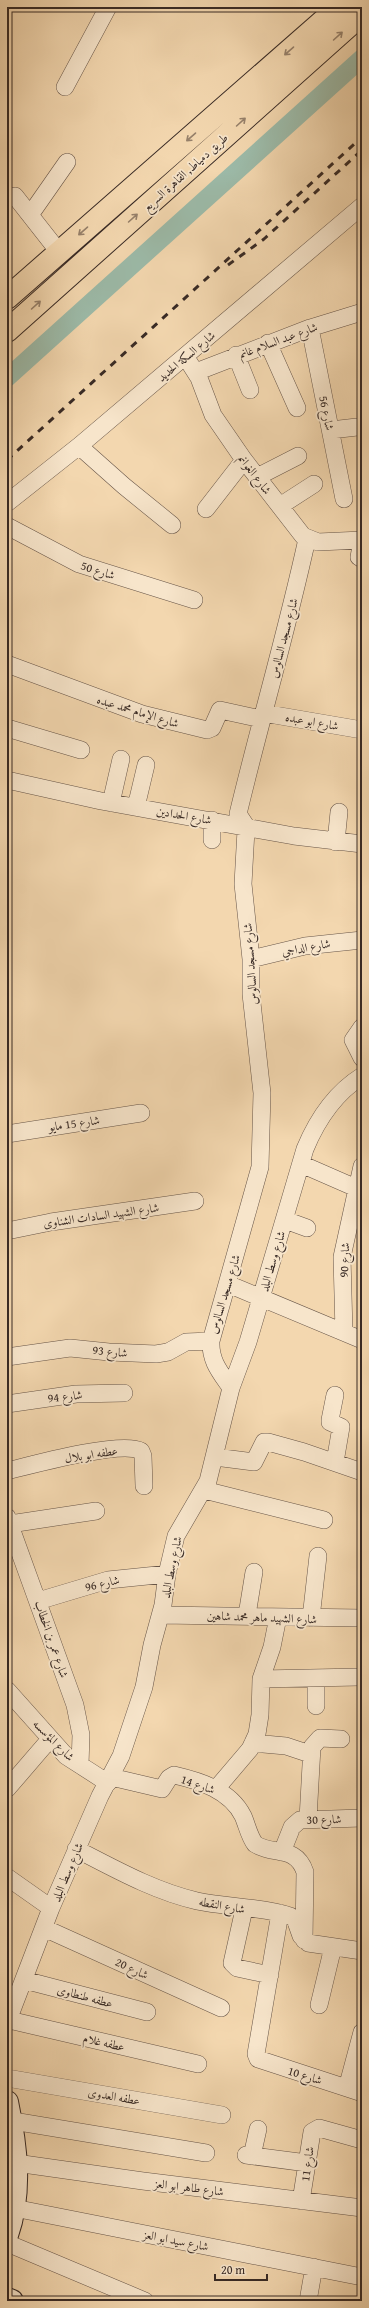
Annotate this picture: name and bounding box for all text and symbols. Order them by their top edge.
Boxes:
one-way arrow [333,32,343,41]
one-way arrow [284,47,294,56]
one-way arrow [236,118,246,127]
street label: طريق دمياط, القاهرة السريع [139,129,234,217]
one-way arrow [186,132,196,141]
one-way arrow [128,213,138,223]
one-way arrow [77,227,88,236]
one-way arrow [31,300,41,309]
street label: شارع عبد السلام غانم [236,318,321,365]
street label: شارع السكة الحديد [153,327,221,388]
street label: شارع 56 [312,394,339,433]
street label: شارع الغوانم [232,450,276,500]
street label: شارع 50 [78,557,117,586]
street label: شارع مسجد السالوس [264,596,305,681]
street label: شارع الإمام محمد عبده [94,690,181,734]
street label: شارع ابو عبده [283,708,340,737]
street label: شارع الحدادين [155,802,213,831]
street label: شارع مسجد السالوس [239,922,264,1006]
street label: شارع الداجي [280,934,332,963]
street label: شارع 15 مايو [46,1111,101,1138]
street label: شارع الشهيد السادات الشناوى [42,1198,161,1235]
street label: شارع وسط البلد [255,1228,292,1294]
street label: شارع 90 [335,1242,356,1278]
street label: شارع مسجد السالوس [204,1252,247,1337]
street label: شارع 93 [91,1341,128,1364]
street label: شارع 94 [47,1386,84,1409]
street label: عطفه ابو بلال [63,1441,119,1467]
street label: شارع وسط البلد [156,1534,189,1600]
street label: شارع 96 [83,1571,122,1598]
street label: شارع عمر بن الخطاب [28,1598,73,1681]
street label: شارع الشهيد ماهر محمد شاهين [207,1607,318,1630]
street label: شارع المؤسسه [27,1715,79,1767]
street label: شارع 14 [178,1770,218,1801]
street label: شارع 30 [306,1810,342,1831]
street label: شارع وسط البلد [47,1840,90,1905]
street label: شارع النقطه [197,1893,247,1920]
street label: شارع 20 [111,1953,152,1986]
street label: عطفه طنطاوى [55,1980,115,2012]
street label: عطفه غلام [81,2029,127,2058]
street label: شارع 10 [285,2062,324,2091]
street label: عطفه العدوى [87,2083,142,2109]
street label: شارع 11 [296,2145,321,2183]
street label: شارع طاهر ابو العز [151,2174,225,2203]
street label: شارع سيد ابو العز [139,2225,210,2258]
scale bar [215,2256,267,2282]
text: 20 m [221,2261,245,2278]

